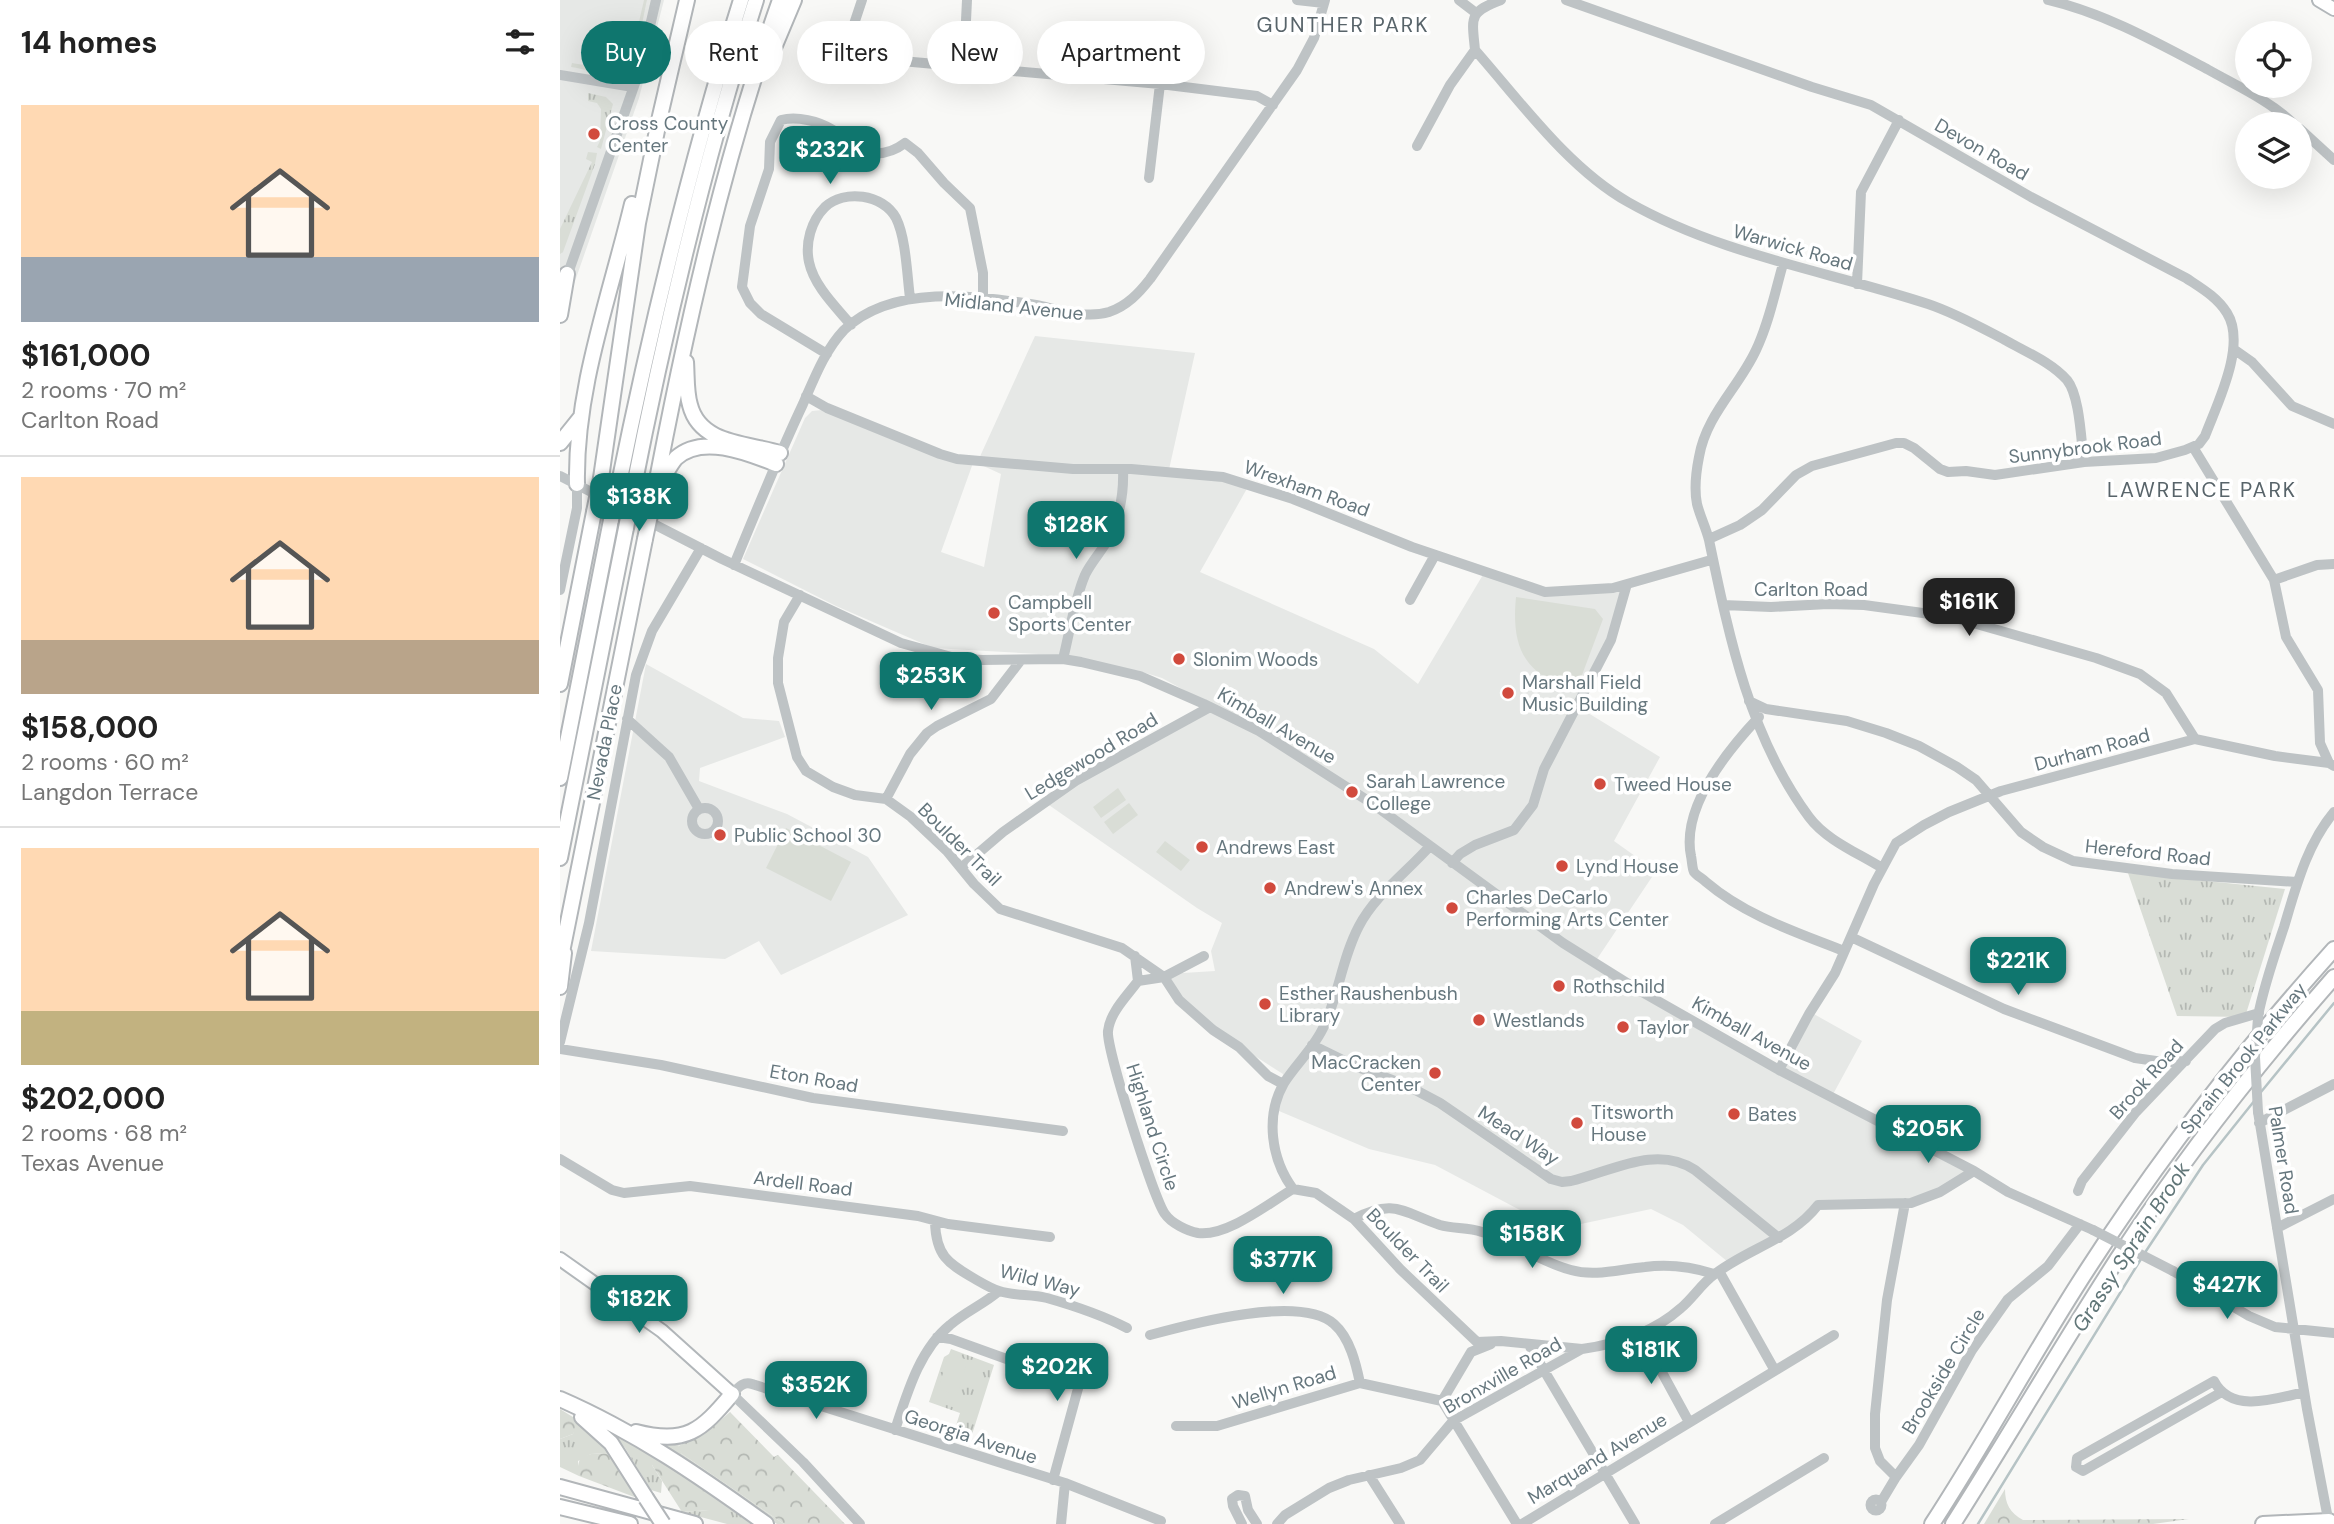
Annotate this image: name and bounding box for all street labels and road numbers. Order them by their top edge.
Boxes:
street label: Devon Road [1930,112,2033,186]
street label: Warwick Road [1730,218,1856,277]
street label: Midland Avenue [943,287,1085,326]
street label: Sunnybrook Road [2007,426,2163,469]
street label: Wrexham Road [1241,454,1373,523]
street label: Carlton Road [1754,577,1868,602]
street label: Kimball Avenue [1213,681,1341,769]
street label: Nevada Place [581,682,628,802]
street label: Ledgewood Road [1020,707,1162,806]
street label: Durham Road [2032,722,2153,777]
street label: Boulder Trail [912,797,1007,892]
street label: Hereford Road [2084,833,2212,872]
street label: Sprain Brook Parkway [2174,977,2313,1139]
street label: Kimball Avenue [1688,990,1816,1077]
street label: Brook Road [2104,1034,2189,1125]
street label: Eton Road [768,1058,860,1099]
street label: Highland Circle [1120,1060,1185,1194]
street label: Mead Way [1473,1100,1565,1171]
street label: Palmer Road [2263,1104,2304,1216]
street label: Ardell Road [752,1165,854,1202]
street label: Boulder Trail [1361,1203,1454,1298]
street label: Wild Way [997,1258,1083,1303]
street label: Brookside Circle [1896,1304,1991,1439]
street label: Bronxville Road [1438,1331,1566,1419]
street label: Wellyn Road [1229,1360,1339,1415]
street label: Georgia Avenue [901,1403,1041,1470]
street label: Marquand Avenue [1523,1407,1672,1510]

